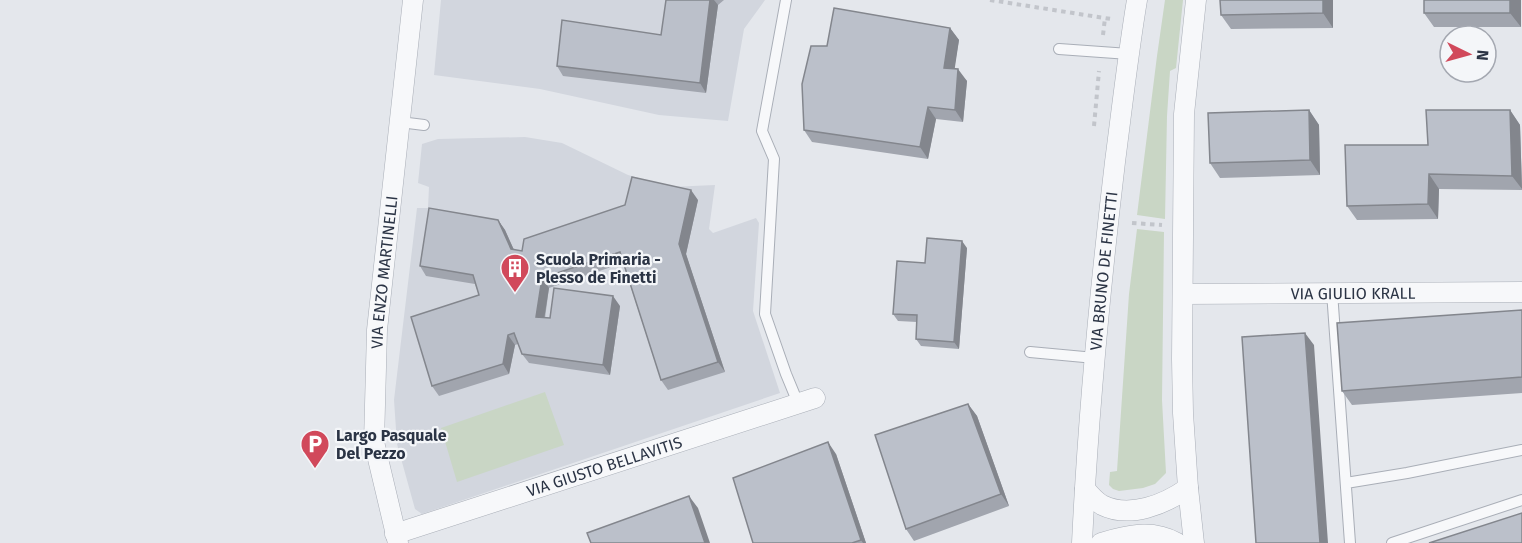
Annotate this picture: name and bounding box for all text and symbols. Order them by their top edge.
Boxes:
north arrow [1438,24,1498,84]
text: N [1473,49,1492,61]
street label: VIA BRUNO DE FINETTI [1086,190,1122,351]
street label: VIA ENZO MARTINELLI [367,195,402,349]
place label: Scuola Primaria - Plesso de Finetti [536,250,661,287]
building icon: Scuola Primaria - Plesso de Finetti [499,252,531,294]
street label: VIA GIULIO KRALL [1291,284,1415,303]
place label: Largo Pasquale Del Pezzo [336,426,447,463]
parking icon: Largo Pasquale Del Pezzo [299,428,331,470]
street label: VIA GIUSTO BELLAVITIS [524,433,685,501]

